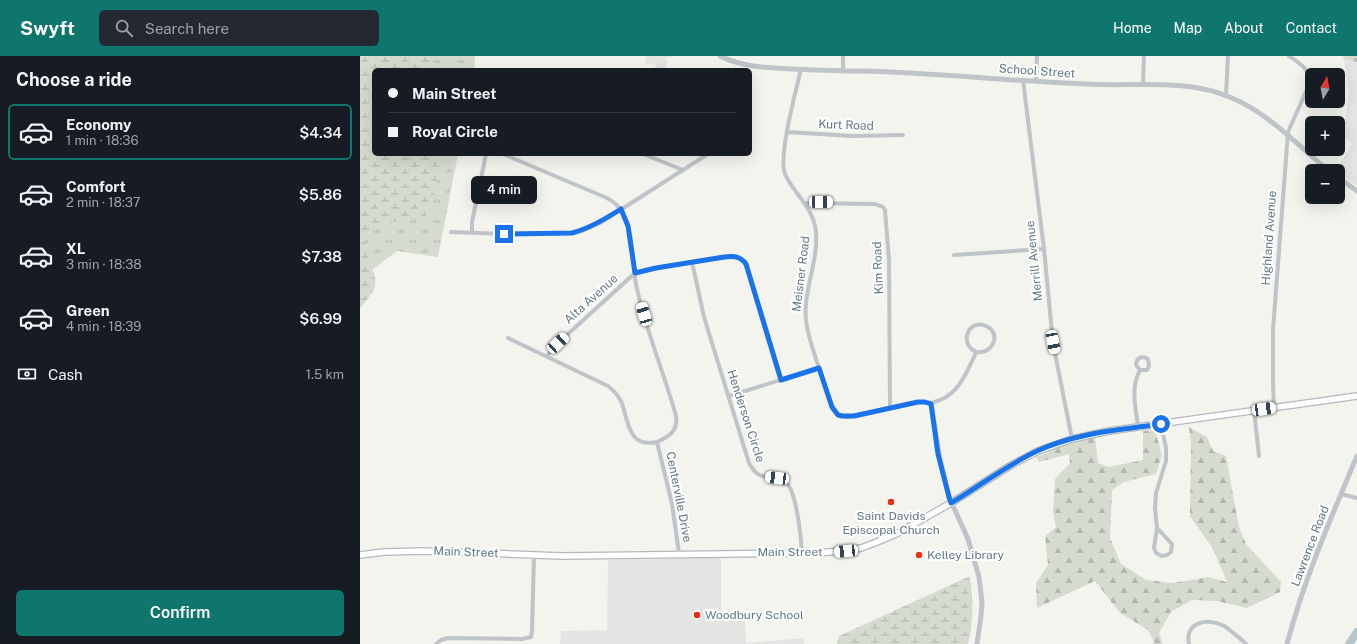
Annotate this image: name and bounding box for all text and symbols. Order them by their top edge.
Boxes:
search box [99,10,379,46]
text: Swyft [20,17,75,39]
icon: search [113,17,135,39]
text: Search here [145,20,229,37]
text: Home [1113,20,1152,36]
text: Map [1174,20,1202,36]
text: About [1224,20,1264,36]
text: Contact [1286,20,1337,36]
street label: School Street [998,61,1076,81]
north arrow [1305,68,1345,108]
map controls [1305,68,1345,204]
text: Choose a ride [16,69,132,90]
text: Main Street [412,85,496,102]
icon: car [18,114,54,150]
text: Economy [66,116,131,133]
button: + [1305,116,1345,156]
street label: Kurt Road [818,117,874,133]
text: Royal Circle [412,123,498,140]
text: $4.34 [299,124,342,141]
text: 1 min · 18:36 [66,133,139,148]
button: − [1305,164,1345,204]
icon: car [18,176,54,212]
callout: 4 min [471,176,537,204]
text: Comfort [66,178,126,195]
text: 4 min [487,182,521,197]
text: $5.86 [299,186,342,203]
street label: Highland Avenue [1259,190,1279,286]
text: 2 min · 18:37 [66,195,141,210]
car [809,196,833,208]
street label: Merrill Avenue [1023,220,1045,302]
route end [495,225,513,243]
street label: Meisner Road [789,235,813,313]
icon: car [18,238,54,274]
text: XL [66,240,85,257]
street label: Kim Road [870,241,886,295]
text: $7.38 [301,248,342,265]
text: 3 min · 18:38 [66,257,142,272]
street label: Alta Avenue [561,271,621,327]
icon: car [18,300,54,336]
car [635,301,653,327]
text: Green [66,302,110,319]
text: $6.99 [299,310,342,327]
text: 4 min · 18:39 [66,319,141,334]
car [1045,329,1061,355]
car [545,330,571,356]
icon: cash [16,363,38,385]
text: Cash [48,366,83,383]
text: 1.5 km [306,367,344,382]
street label: Henderson Circle [724,368,768,464]
car [1251,401,1277,417]
route start [1152,415,1170,433]
street label: Centerville Drive [663,450,695,544]
car [764,471,790,485]
marker: Saint Davids Episcopal Church [886,497,896,507]
street label: Lawrence Road [1288,504,1332,588]
place label: Saint Davids Episcopal Church [842,509,940,537]
street label: Main Street [433,544,499,560]
car [834,544,858,558]
street label: Main Street [757,545,823,559]
place label: Kelley Library [927,548,1005,562]
marker: Kelley Library [914,550,924,560]
button: Confirm [16,590,344,636]
place label: Woodbury School [705,608,804,622]
marker: Woodbury School [692,610,702,620]

